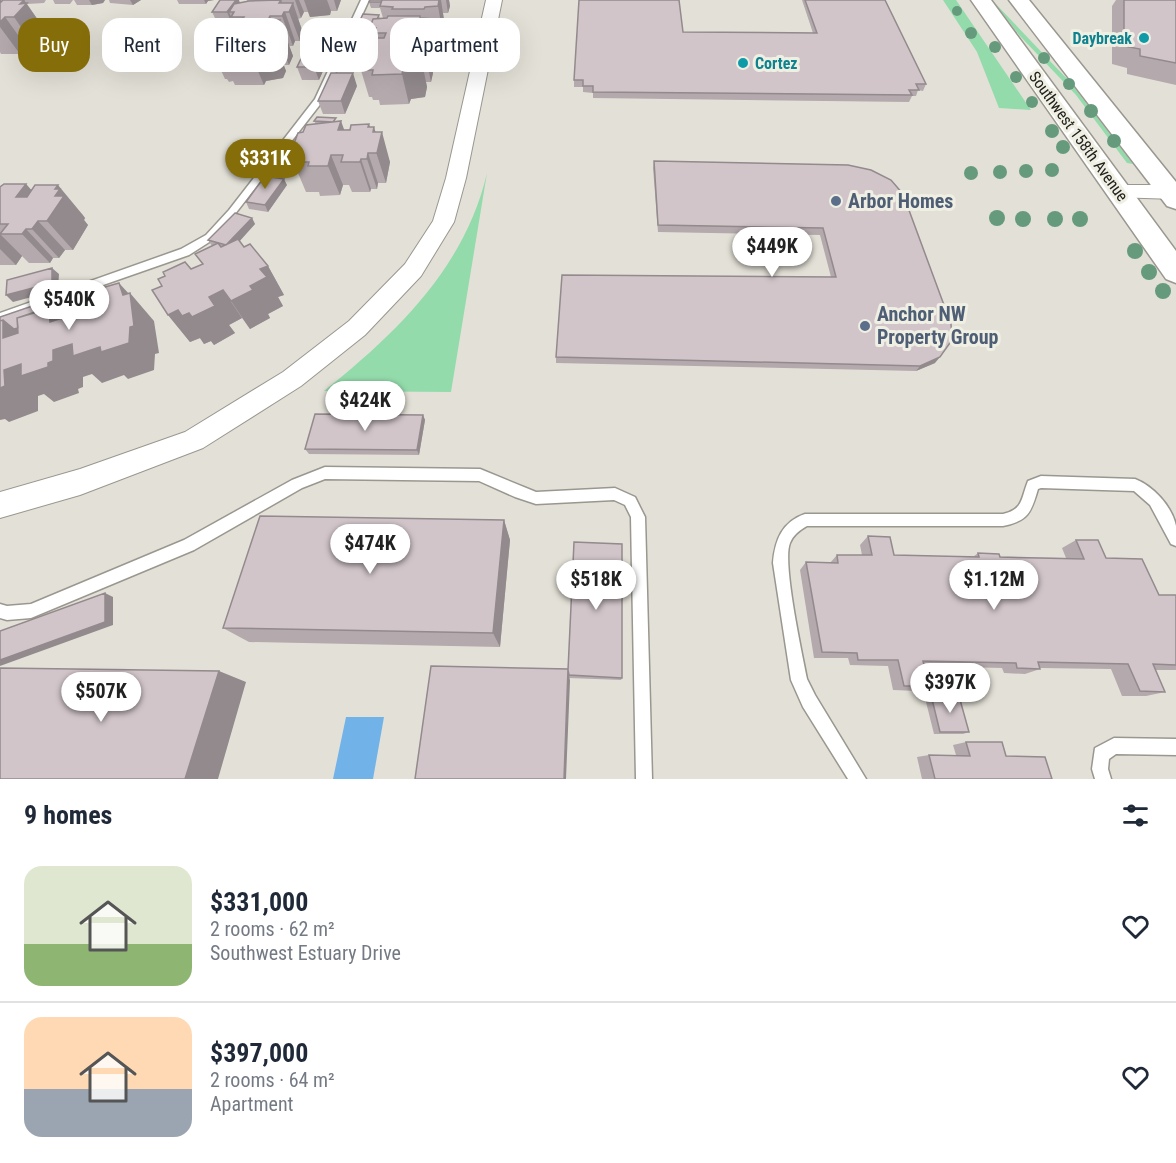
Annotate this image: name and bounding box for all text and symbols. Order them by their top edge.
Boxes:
chip: Buy [18,18,90,72]
chip: Rent [102,18,182,72]
chip: Filters [194,18,288,72]
chip: New [300,18,378,72]
chip: Apartment [390,18,520,72]
place label: Daybreak [1073,29,1132,48]
marker: Daybreak [1137,31,1151,45]
place label: Cortez [755,54,798,73]
marker: Cortez [736,56,750,70]
street label: Southwest 158th Avenue [1025,68,1132,205]
pin: $331K [223,139,307,190]
text: $331K [239,146,291,170]
place label: Arbor Homes [848,189,953,213]
marker: Arbor Homes [829,194,843,208]
pin: $449K [730,227,814,278]
text: $449K [746,234,798,258]
pin: $540K [27,280,111,331]
text: $540K [43,287,95,311]
place label: Anchor NW Property Group [877,302,999,349]
marker: Anchor NW Property Group [858,319,872,333]
pin: $424K [323,381,407,432]
text: $424K [339,388,391,412]
pin: $474K [328,524,412,575]
text: $474K [344,531,396,555]
pin: $518K [554,560,638,611]
pin: $1.12M [945,560,1043,611]
text: $518K [570,567,622,591]
text: $1.12M [963,567,1025,591]
pin: $397K [908,663,992,714]
text: $397K [924,670,976,694]
pin: $507K [59,672,143,723]
text: $507K [75,679,127,703]
icon: filters [1119,799,1152,832]
text: 9 homes [24,800,112,830]
text: $331,000 [210,887,308,917]
icon: home [72,890,144,962]
icon: heart [1119,910,1152,943]
text: 2 rooms · 62 m² [210,917,335,941]
text: Southwest Estuary Drive [210,941,401,965]
text: $397,000 [210,1038,308,1068]
icon: home [72,1041,144,1113]
icon: heart [1119,1061,1152,1094]
text: 2 rooms · 64 m² [210,1068,335,1092]
text: Apartment [210,1092,294,1116]

